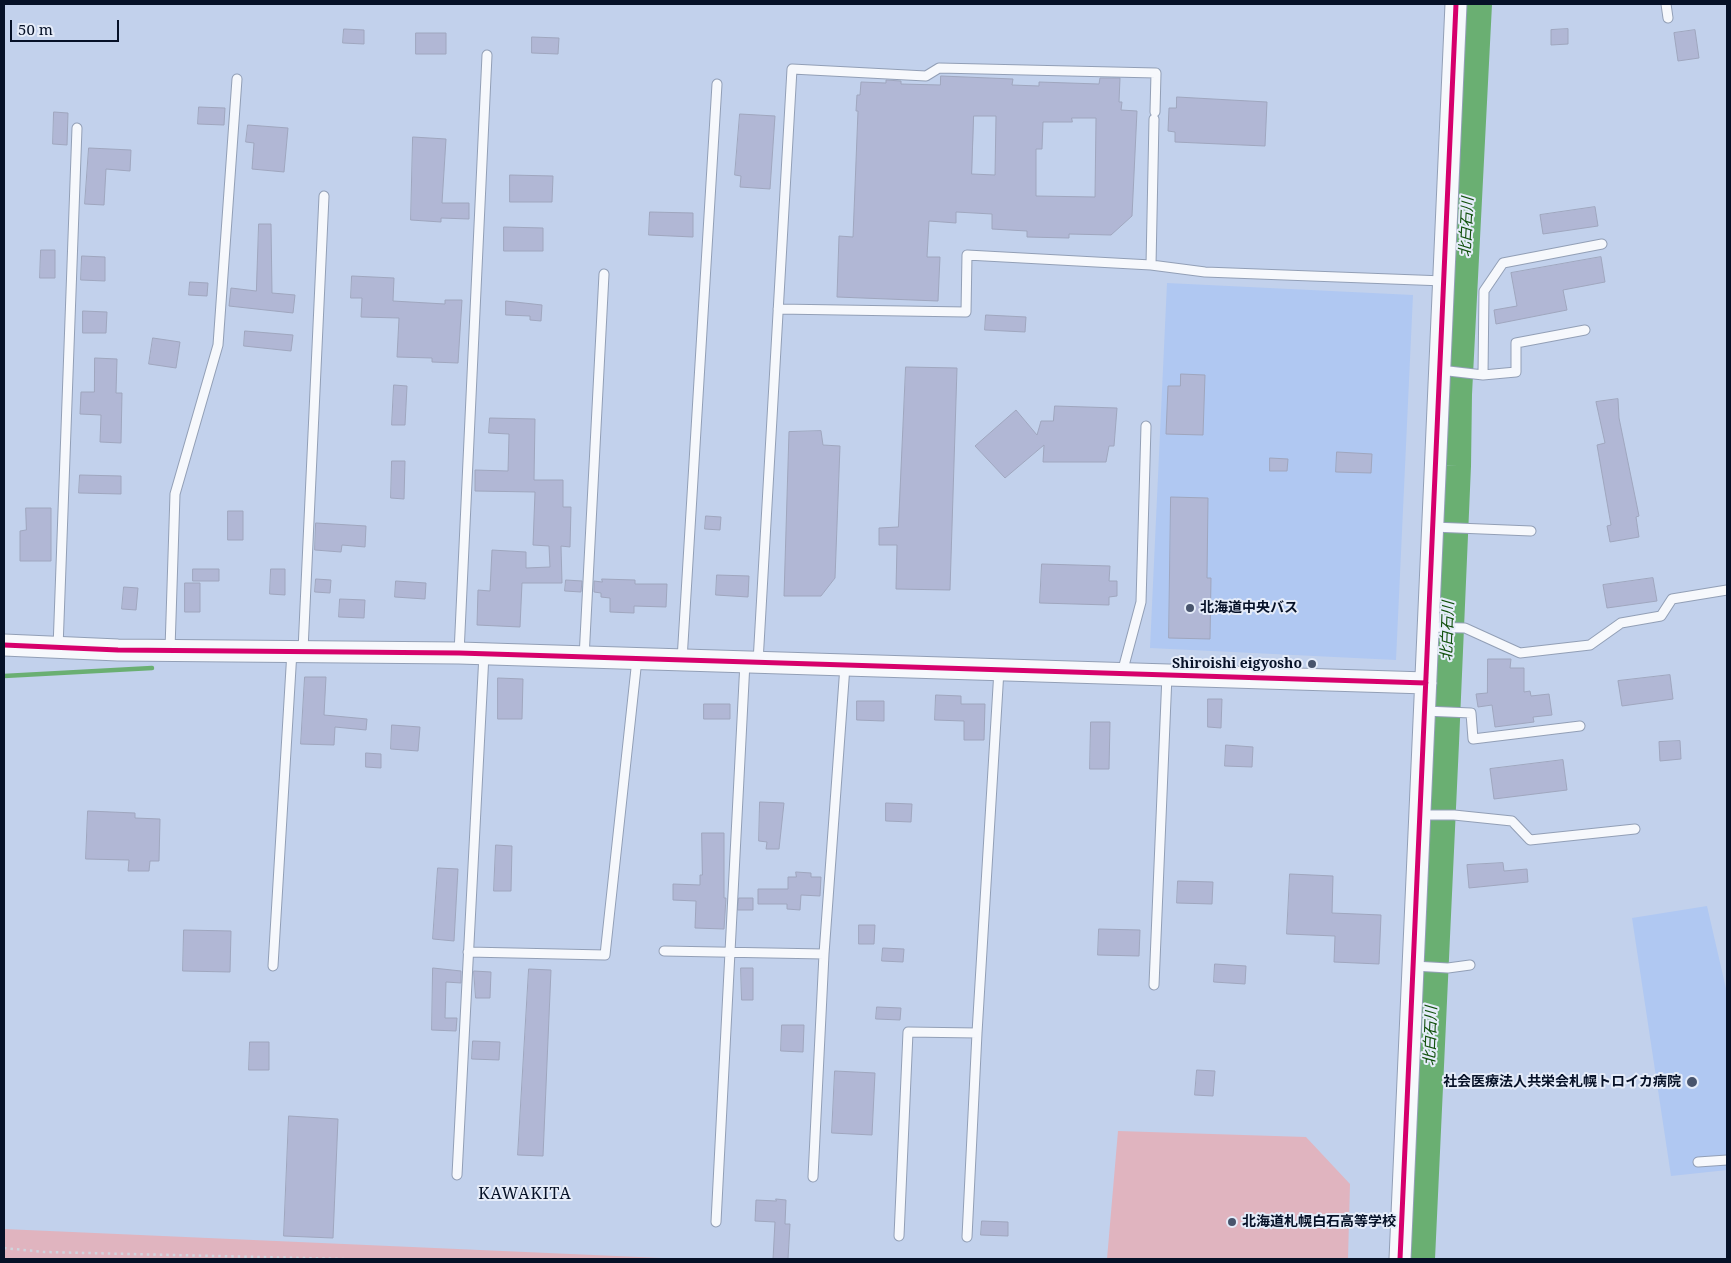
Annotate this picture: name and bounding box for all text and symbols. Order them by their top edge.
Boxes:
scale bar [12,10,121,42]
text: 50 m [18,19,53,39]
water label: 北白石川 [1456,197,1478,257]
place label: 北海道中央バス [1200,600,1298,616]
water label: 北白石川 [1438,601,1458,661]
marker: 北海道中央バス [1184,602,1196,614]
place label: Shiroishi eigyosho [1172,656,1302,672]
marker: Shiroishi eigyosho [1306,658,1318,670]
water label: 北白石川 [1421,1006,1441,1066]
place label: 社会医療法人共栄会札幌トロイカ病院 [1443,1074,1681,1090]
marker: 社会医療法人共栄会札幌トロイカ病院 [1685,1075,1699,1089]
district label: KAWAKITA [477,1184,573,1204]
place label: 北海道札幌白石高等学校 [1242,1214,1396,1230]
marker: 北海道札幌白石高等学校 [1226,1216,1238,1228]

